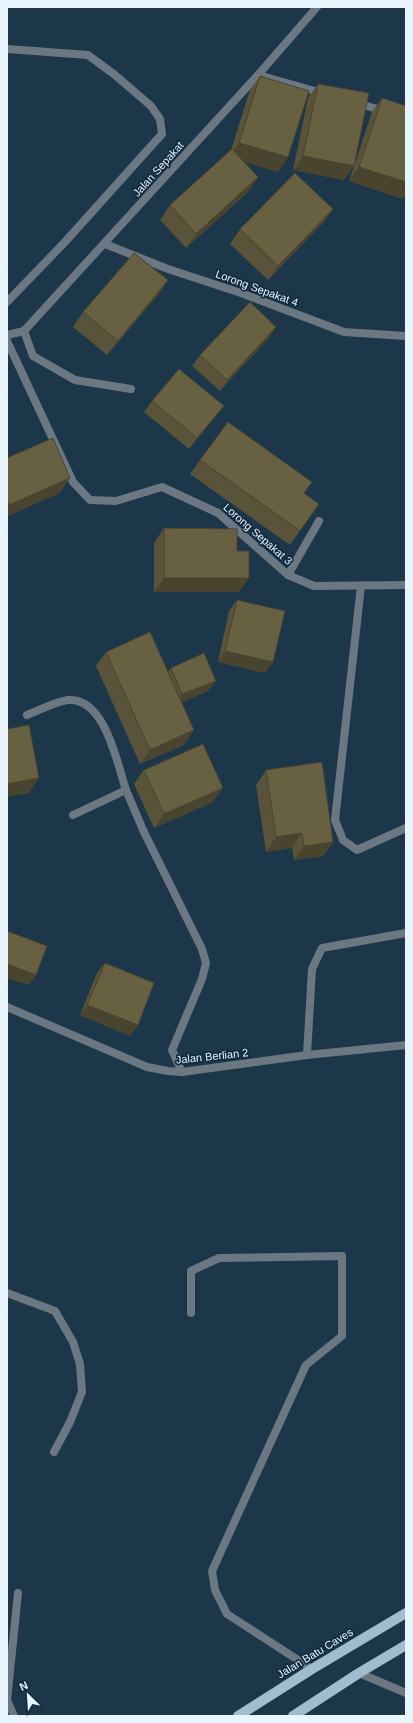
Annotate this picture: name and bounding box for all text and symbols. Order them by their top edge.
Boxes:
street label: Jalan Sepakat [130,139,186,199]
street label: Lorong Sepakat 4 [214,268,300,308]
street label: Lorong Sepakat 3 [221,501,295,567]
street label: Jalan Berlian 2 [175,1046,249,1066]
street label: Jalan Batu Caves [275,1625,355,1680]
north arrow [8,1675,48,1715]
text: N [18,1679,30,1693]

